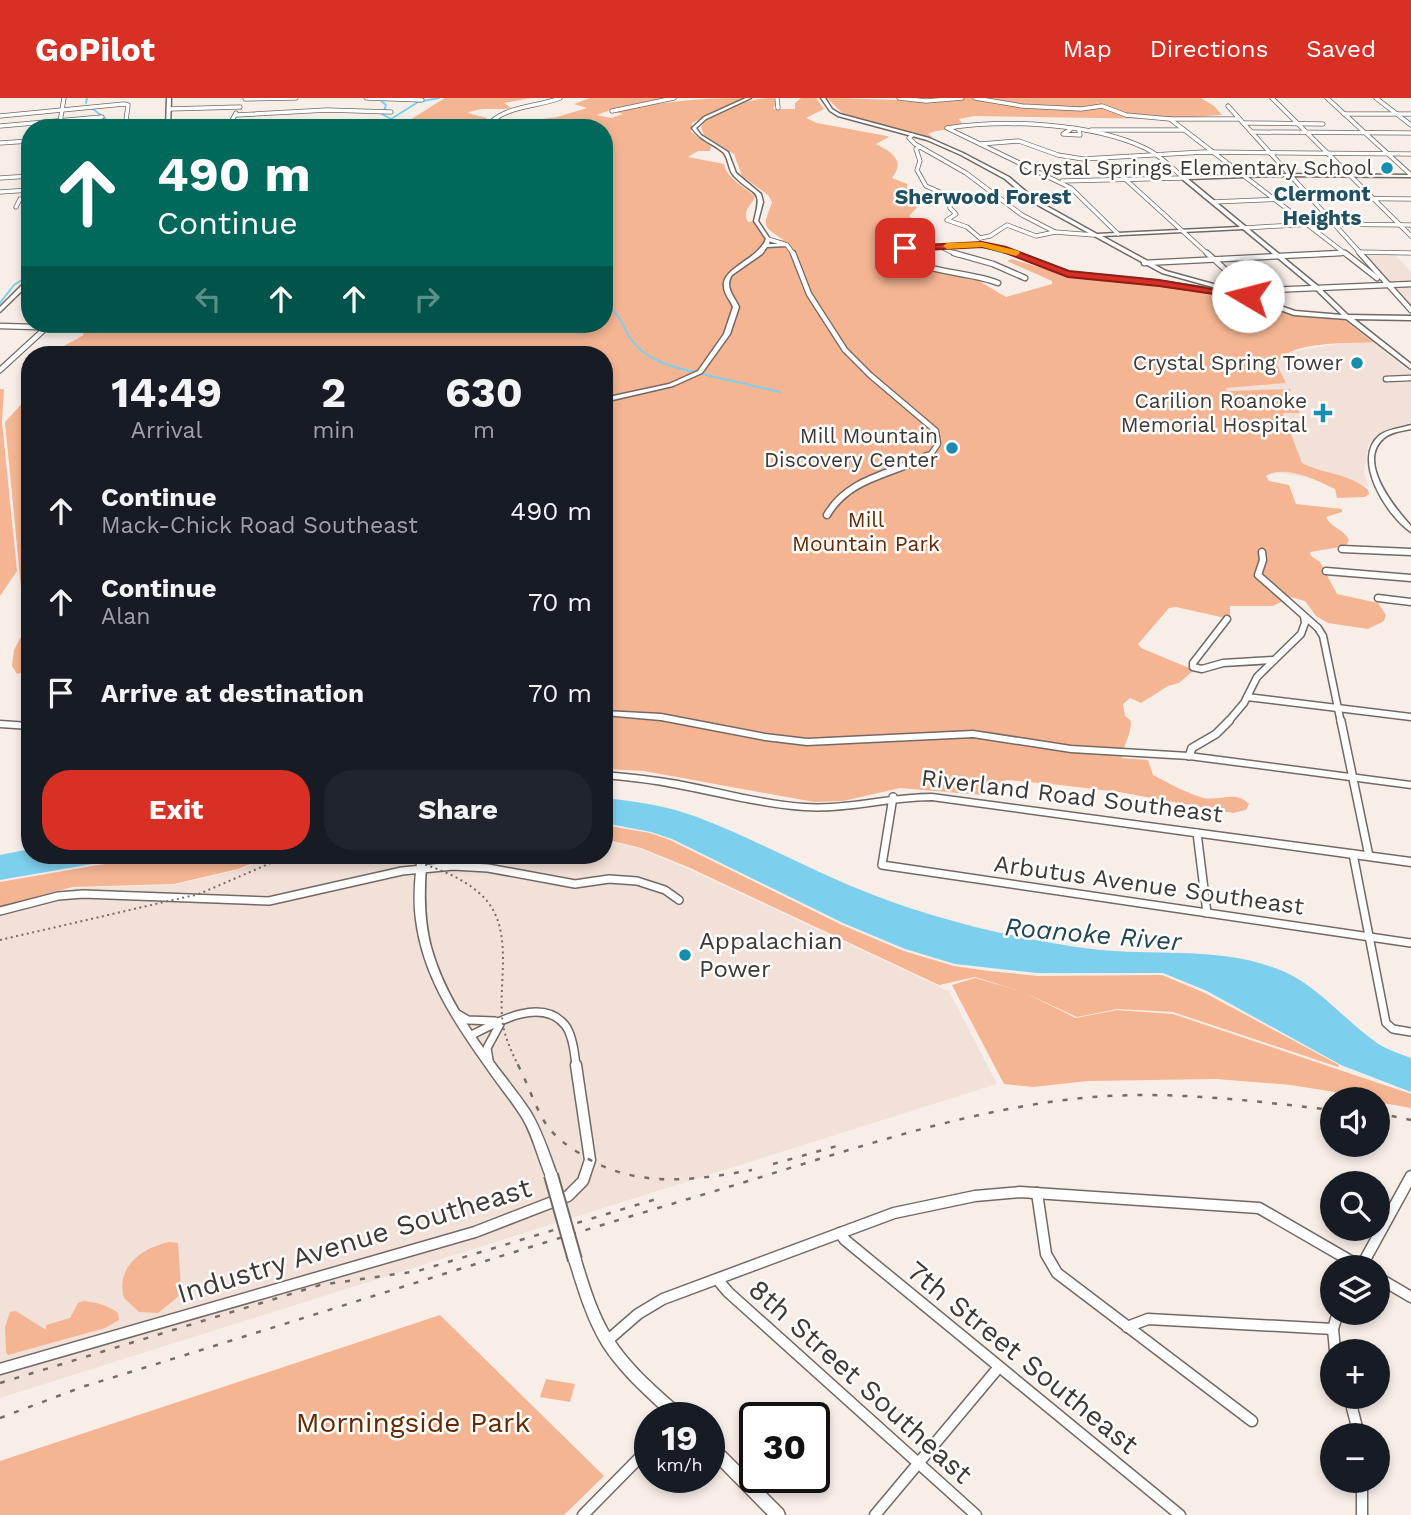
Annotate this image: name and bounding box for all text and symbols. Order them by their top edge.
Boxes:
text: GoPilot [35,30,155,69]
text: Map [1063,35,1112,63]
text: Directions [1150,35,1268,63]
text: Saved [1306,35,1376,63]
text: 490 m [157,145,311,203]
icon: ahead [42,147,133,238]
place label: Crystal Springs Elementary School [1018,155,1374,180]
marker: Crystal Springs Elementary School [1379,160,1395,176]
district label: Clermont Heights [1274,181,1370,230]
district label: Sherwood Forest [895,184,1071,209]
text: Continue [157,204,298,242]
pin [875,218,935,278]
icon: arrive [886,229,924,267]
position arrow [1211,259,1285,333]
icon: left [189,280,227,318]
icon: ahead [262,280,300,318]
icon: ahead [335,280,373,318]
icon: right [408,280,446,318]
place label: Crystal Spring Tower [1133,350,1343,375]
marker: Crystal Spring Tower [1349,355,1365,371]
text: 14:49 [111,368,222,417]
text: 2 [321,368,346,417]
text: 630 [445,368,523,417]
place label: Carilion Roanoke Memorial Hospital [1121,388,1308,437]
marker: Carilion Roanoke Memorial Hospital [1313,403,1333,423]
text: Arrival [131,417,203,444]
text: min [312,417,355,444]
text: m [473,417,495,444]
place label: Mill Mountain Discovery Center [764,423,938,472]
marker: Mill Mountain Discovery Center [944,440,960,456]
text: Continue [101,482,217,512]
icon: ahead [42,492,80,530]
text: 490 m [510,496,592,526]
park label: Mill Mountain Park [792,507,940,556]
text: Mack-Chick Road Southeast [101,512,418,539]
text: Continue [101,573,217,603]
icon: ahead [42,583,80,621]
text: 70 m [528,587,592,617]
text: Alan [101,603,150,630]
icon: arrive [42,674,80,712]
text: Arrive at destination [101,678,364,708]
text: 70 m [528,678,592,708]
street label: Riverland Road Southeast [920,764,1224,828]
button: Exit [42,770,310,850]
button: Share [324,770,592,850]
street label: Arbutus Avenue Southeast [992,849,1306,921]
water label: Roanoke River [1003,911,1183,957]
place label: Appalachian Power [699,927,843,983]
marker: Appalachian Power [677,947,693,963]
map controls [1320,1087,1390,1493]
button: sound [1320,1087,1390,1157]
street label: Industry Avenue Southeast [173,1171,535,1310]
button: search [1320,1171,1390,1241]
street label: 7th Street Southeast [900,1254,1145,1461]
button: layers [1320,1255,1390,1325]
street label: 8th Street Southeast [742,1272,979,1491]
button: + [1320,1339,1390,1409]
speed limit sign: 30 [739,1402,830,1493]
park label: Morningside Park [296,1406,530,1439]
text: 19 [661,1417,698,1459]
button: − [1320,1423,1390,1493]
text: km/h [656,1454,703,1475]

